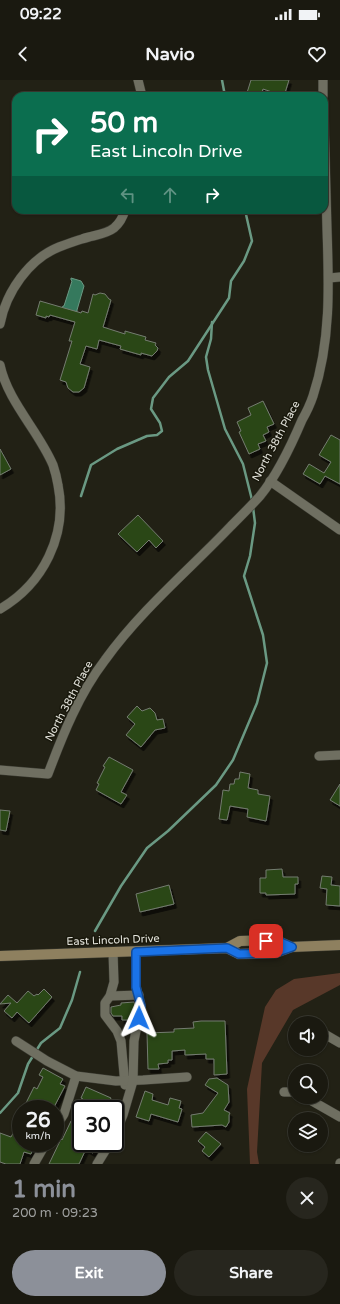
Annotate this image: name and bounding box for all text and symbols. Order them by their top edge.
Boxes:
text: 09:22 [20,5,62,23]
icon: back [12,43,34,65]
text: Navio [145,43,195,65]
icon: heart [306,43,328,65]
text: 50 m [90,106,158,140]
icon: right [24,108,76,160]
text: East Lincoln Drive [90,140,242,162]
icon: left [117,184,139,206]
icon: ahead [159,184,181,206]
icon: right [201,184,223,206]
street label: North 38th Place [249,399,303,483]
street label: North 38th Place [42,659,96,743]
pin [249,924,283,958]
icon: arrive [255,930,277,952]
street label: East Lincoln Drive [66,932,160,948]
position arrow [118,997,160,1039]
map controls [288,1016,328,1152]
button: sound [288,1016,328,1056]
button: search [288,1064,328,1104]
speed limit sign: 30 [72,1100,124,1152]
text: 26 [25,1109,51,1133]
button: layers [288,1112,328,1152]
text: km/h [25,1130,51,1142]
text: 1 min [12,1175,76,1204]
button: close [286,1177,328,1219]
text: 200 m · 09:23 [12,1205,98,1221]
button: Exit [12,1250,166,1296]
button: Share [174,1250,328,1296]

